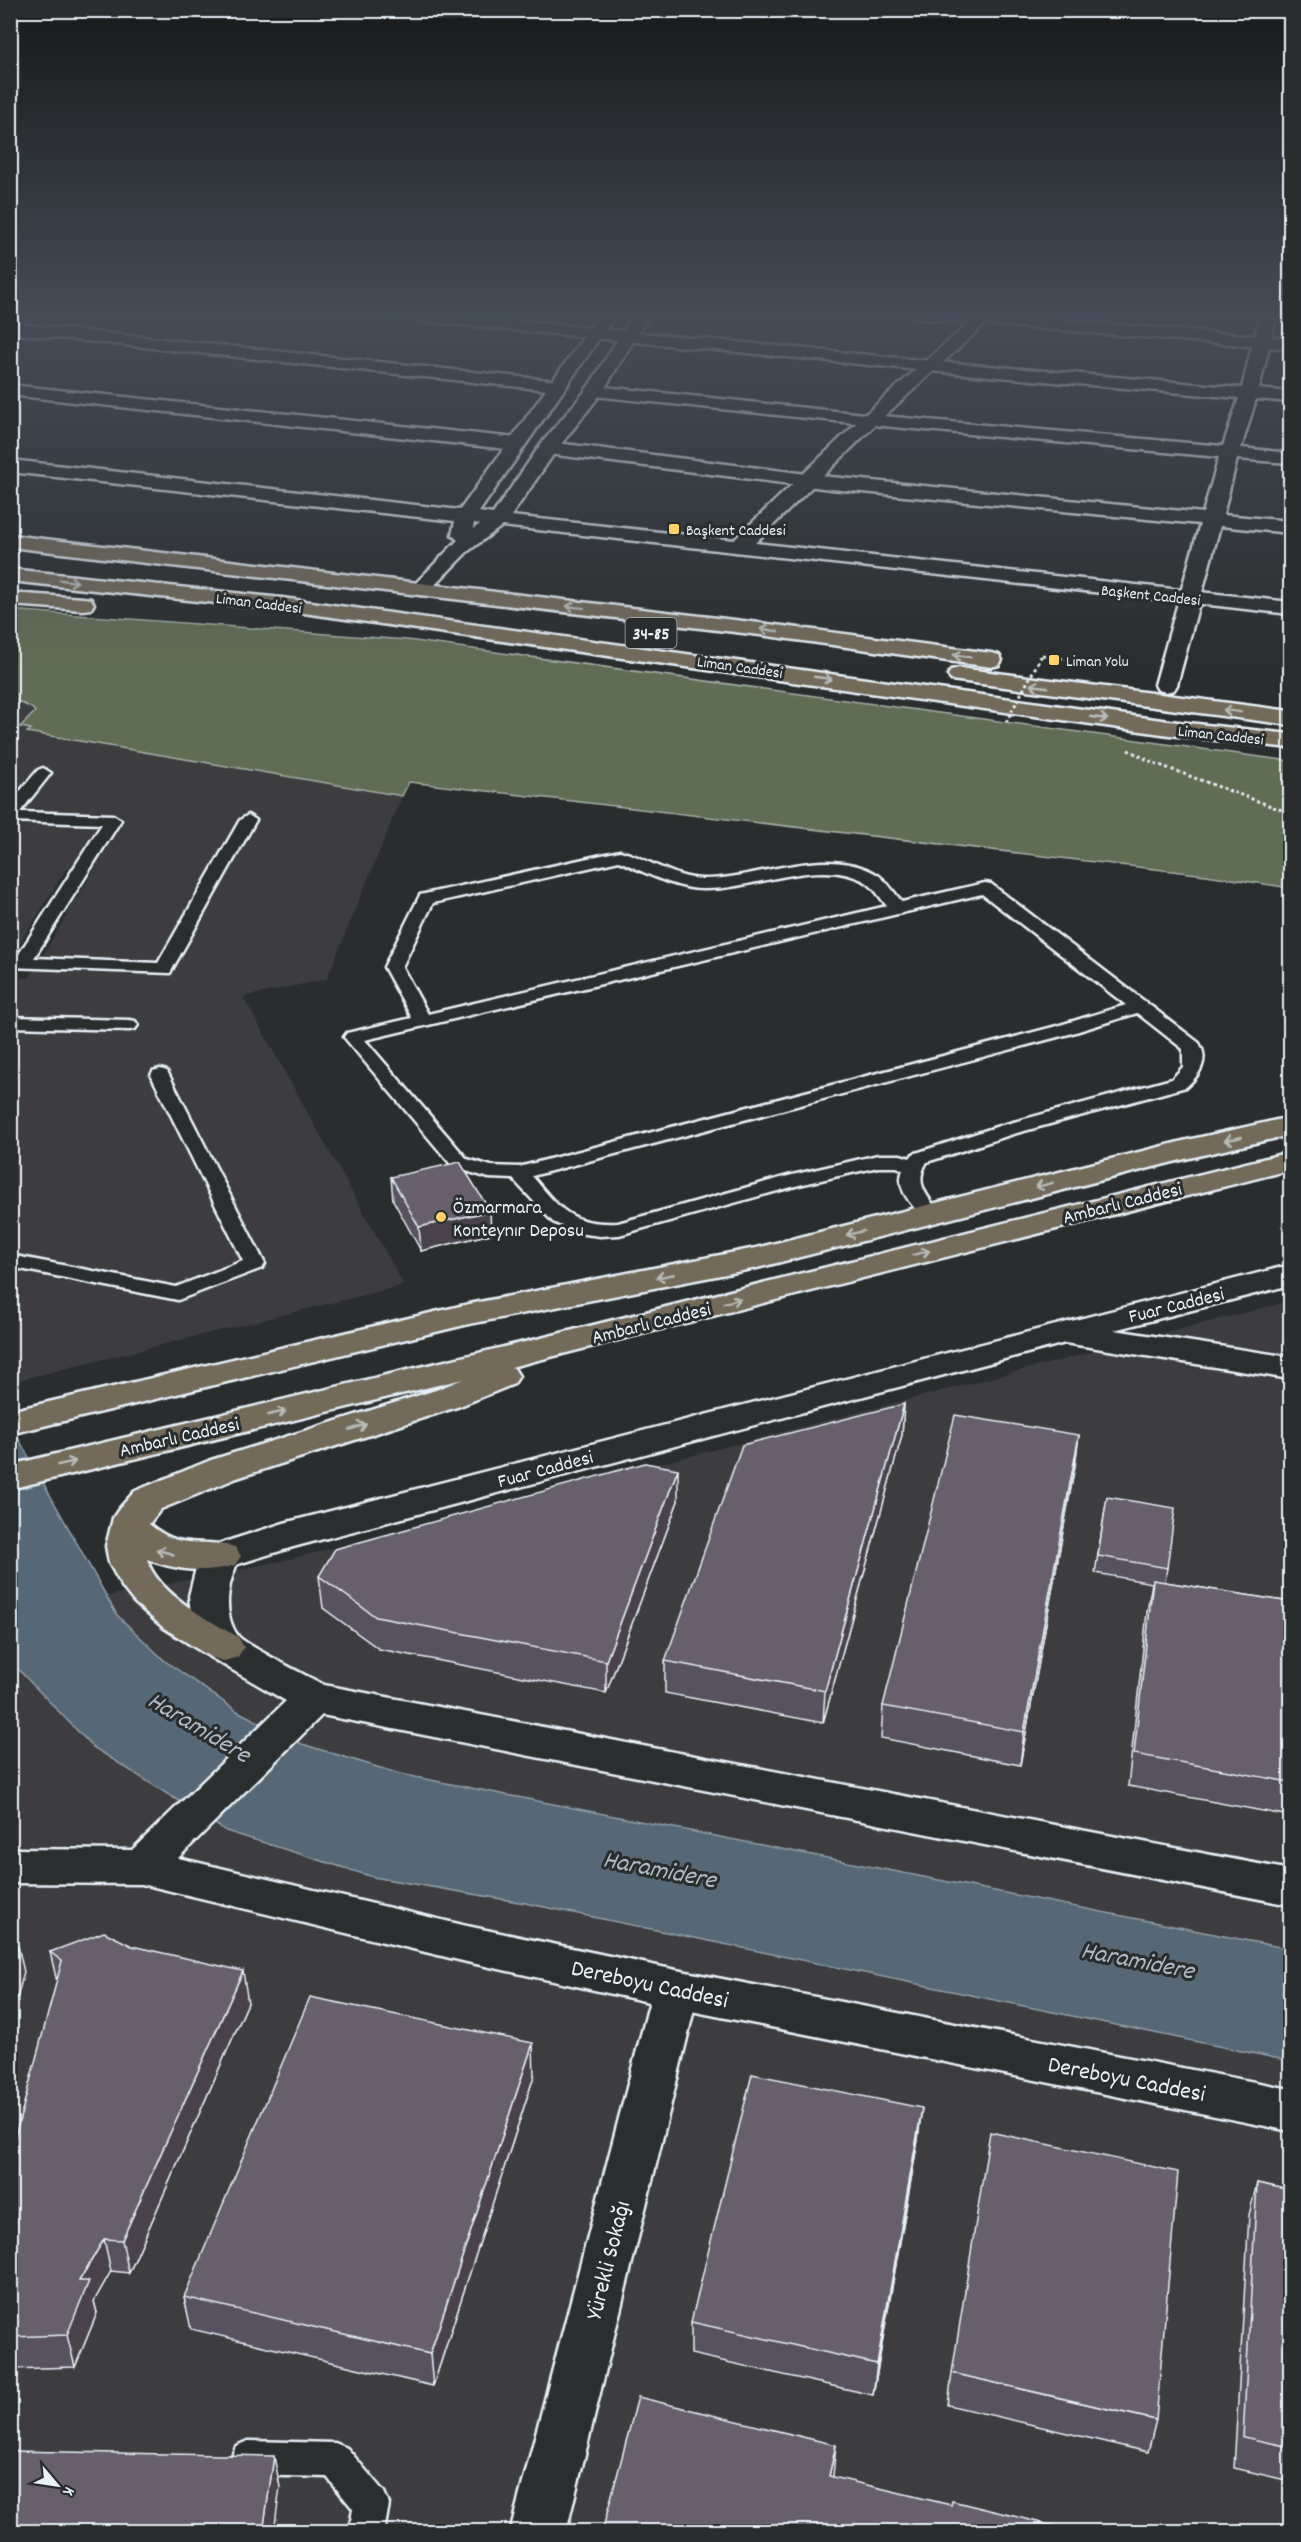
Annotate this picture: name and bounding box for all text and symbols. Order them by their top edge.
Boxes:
place label: Başkent Caddesi [686,520,786,543]
marker: Başkent Caddesi [667,522,681,536]
one-way arrow [58,576,78,587]
street label: Başkent Caddesi [1100,580,1202,613]
street label: Liman Caddesi [215,588,303,621]
one-way arrow [566,601,586,612]
road number: 34-85 [626,618,676,648]
one-way arrow [760,624,779,635]
street label: Liman Caddesi [695,651,784,686]
one-way arrow [953,651,973,662]
place label: Liman Yolu [1066,651,1129,674]
marker: Liman Yolu [1047,653,1061,667]
one-way arrow [813,673,833,684]
one-way arrow [1030,680,1049,691]
one-way arrow [1223,705,1243,716]
one-way arrow [1089,713,1109,724]
street label: Liman Caddesi [1177,721,1265,752]
one-way arrow [1224,1133,1243,1145]
street label: Ambarlı Caddesi [1060,1176,1186,1233]
one-way arrow [1035,1180,1054,1192]
place label: Özmarmara Konteynır Deposu [453,1195,584,1246]
marker: Özmarmara Konteynır Deposu [434,1210,448,1224]
one-way arrow [846,1227,865,1239]
one-way arrow [911,1246,930,1258]
one-way arrow [656,1271,675,1282]
street label: Fuar Caddesi [1126,1281,1228,1332]
one-way arrow [722,1295,741,1306]
street label: Ambarlı Caddesi [589,1296,715,1353]
one-way arrow [268,1406,287,1418]
street label: Ambarlı Caddesi [117,1411,243,1466]
one-way arrow [348,1420,367,1431]
street label: Fuar Caddesi [495,1445,597,1497]
one-way arrow [57,1456,76,1468]
one-way arrow [156,1546,175,1557]
water label: Haramidere [140,1684,258,1775]
water label: Haramidere [600,1842,721,1901]
water label: Haramidere [1078,1933,1199,1992]
street label: Dereboyu Caddesi [568,1953,731,2019]
street label: Dereboyu Caddesi [1045,2049,1208,2113]
street label: Yürekli Sokağı [579,2198,641,2324]
north arrow [27,2455,87,2515]
text: K [56,2482,80,2500]

